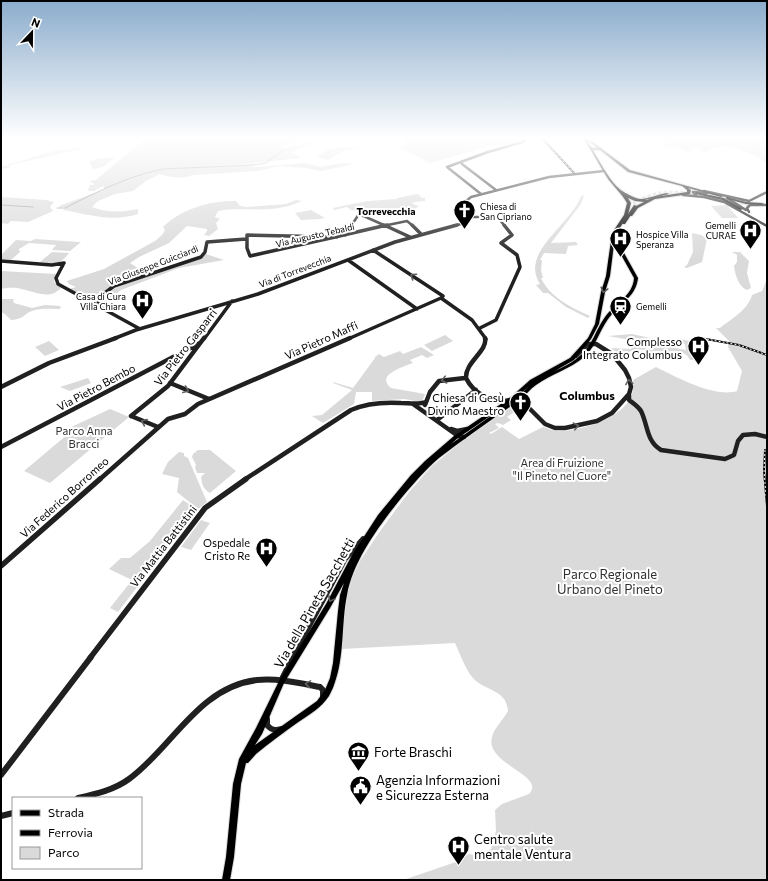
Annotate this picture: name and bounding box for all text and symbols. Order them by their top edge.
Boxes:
north arrow [12,12,52,52]
text: N [30,15,42,30]
church icon: Chiesa di San Cipriano [452,198,478,231]
place label: Chiesa di San Cipriano [480,201,532,222]
district label: Torrevecchia [357,205,415,217]
hospital icon: Gemelli CURAE [738,217,764,250]
place label: Gemelli CURAE [705,220,736,241]
street label: Via Augusto Tebaldi [275,221,355,249]
hospital icon: Hospice Villa Speranza [608,226,634,259]
place label: Hospice Villa Speranza [636,229,689,250]
street label: Via Giuseppe Guicciardi [106,243,200,287]
street label: Via di Torrevecchia [257,252,333,290]
one-way arrow [410,273,417,281]
one-way arrow [600,286,609,293]
hospital icon: Casa di Cura Villa Chiara [129,288,155,321]
place label: Casa di Cura Villa Chiara [76,291,126,312]
station icon: Gemelli [608,293,634,326]
place label: Gemelli [636,301,667,312]
street label: Via Pietro Gasparri [151,306,219,388]
street label: Via Pietro Maffi [282,318,360,362]
hospital icon: Complesso Integrato Columbus [685,334,711,367]
place label: Complesso Integrato Columbus [583,335,682,361]
street label: Via Pietro Bembo [55,361,138,413]
one-way arrow [441,376,448,384]
one-way arrow [625,379,634,386]
one-way arrow [183,385,190,393]
district label: Columbus [559,388,615,402]
church icon: Chiesa di Gesù Divino Maestro [507,390,533,423]
place label: Chiesa di Gesù Divino Maestro [427,391,504,417]
one-way arrow [141,418,148,426]
one-way arrow [572,422,579,431]
park label: Parco Anna Bracci [56,424,112,450]
street label: Via Federico Borromeo [17,454,111,540]
park label: Area di Fruizione "Il Pineto nel Cuore" [513,456,611,482]
street label: Via Mattia Battistini [127,502,199,590]
hospital icon: Ospedale Cristo Re [253,535,279,568]
street label: Via della Pineta Sacchetti [270,535,358,671]
place label: Ospedale Cristo Re [203,536,250,562]
park label: Parco Regionale Urbano del Pineto [557,566,663,597]
one-way arrow [328,595,336,603]
one-way arrow [305,681,311,689]
museum icon: Forte Braschi [345,739,371,772]
place label: Forte Braschi [374,744,452,760]
place label: Agenzia Informazioni e Sicurezza Esterna [376,772,500,803]
public building icon: Agenzia Informazioni e Sicurezza Esterna [347,774,373,807]
legend [12,797,142,869]
text: Strada [48,805,84,819]
text: Ferrovia [48,825,93,839]
place label: Centro salute mentale Ventura [474,831,571,862]
hospital icon: Centro salute mentale Ventura [445,833,471,866]
text: Parco [48,845,80,859]

